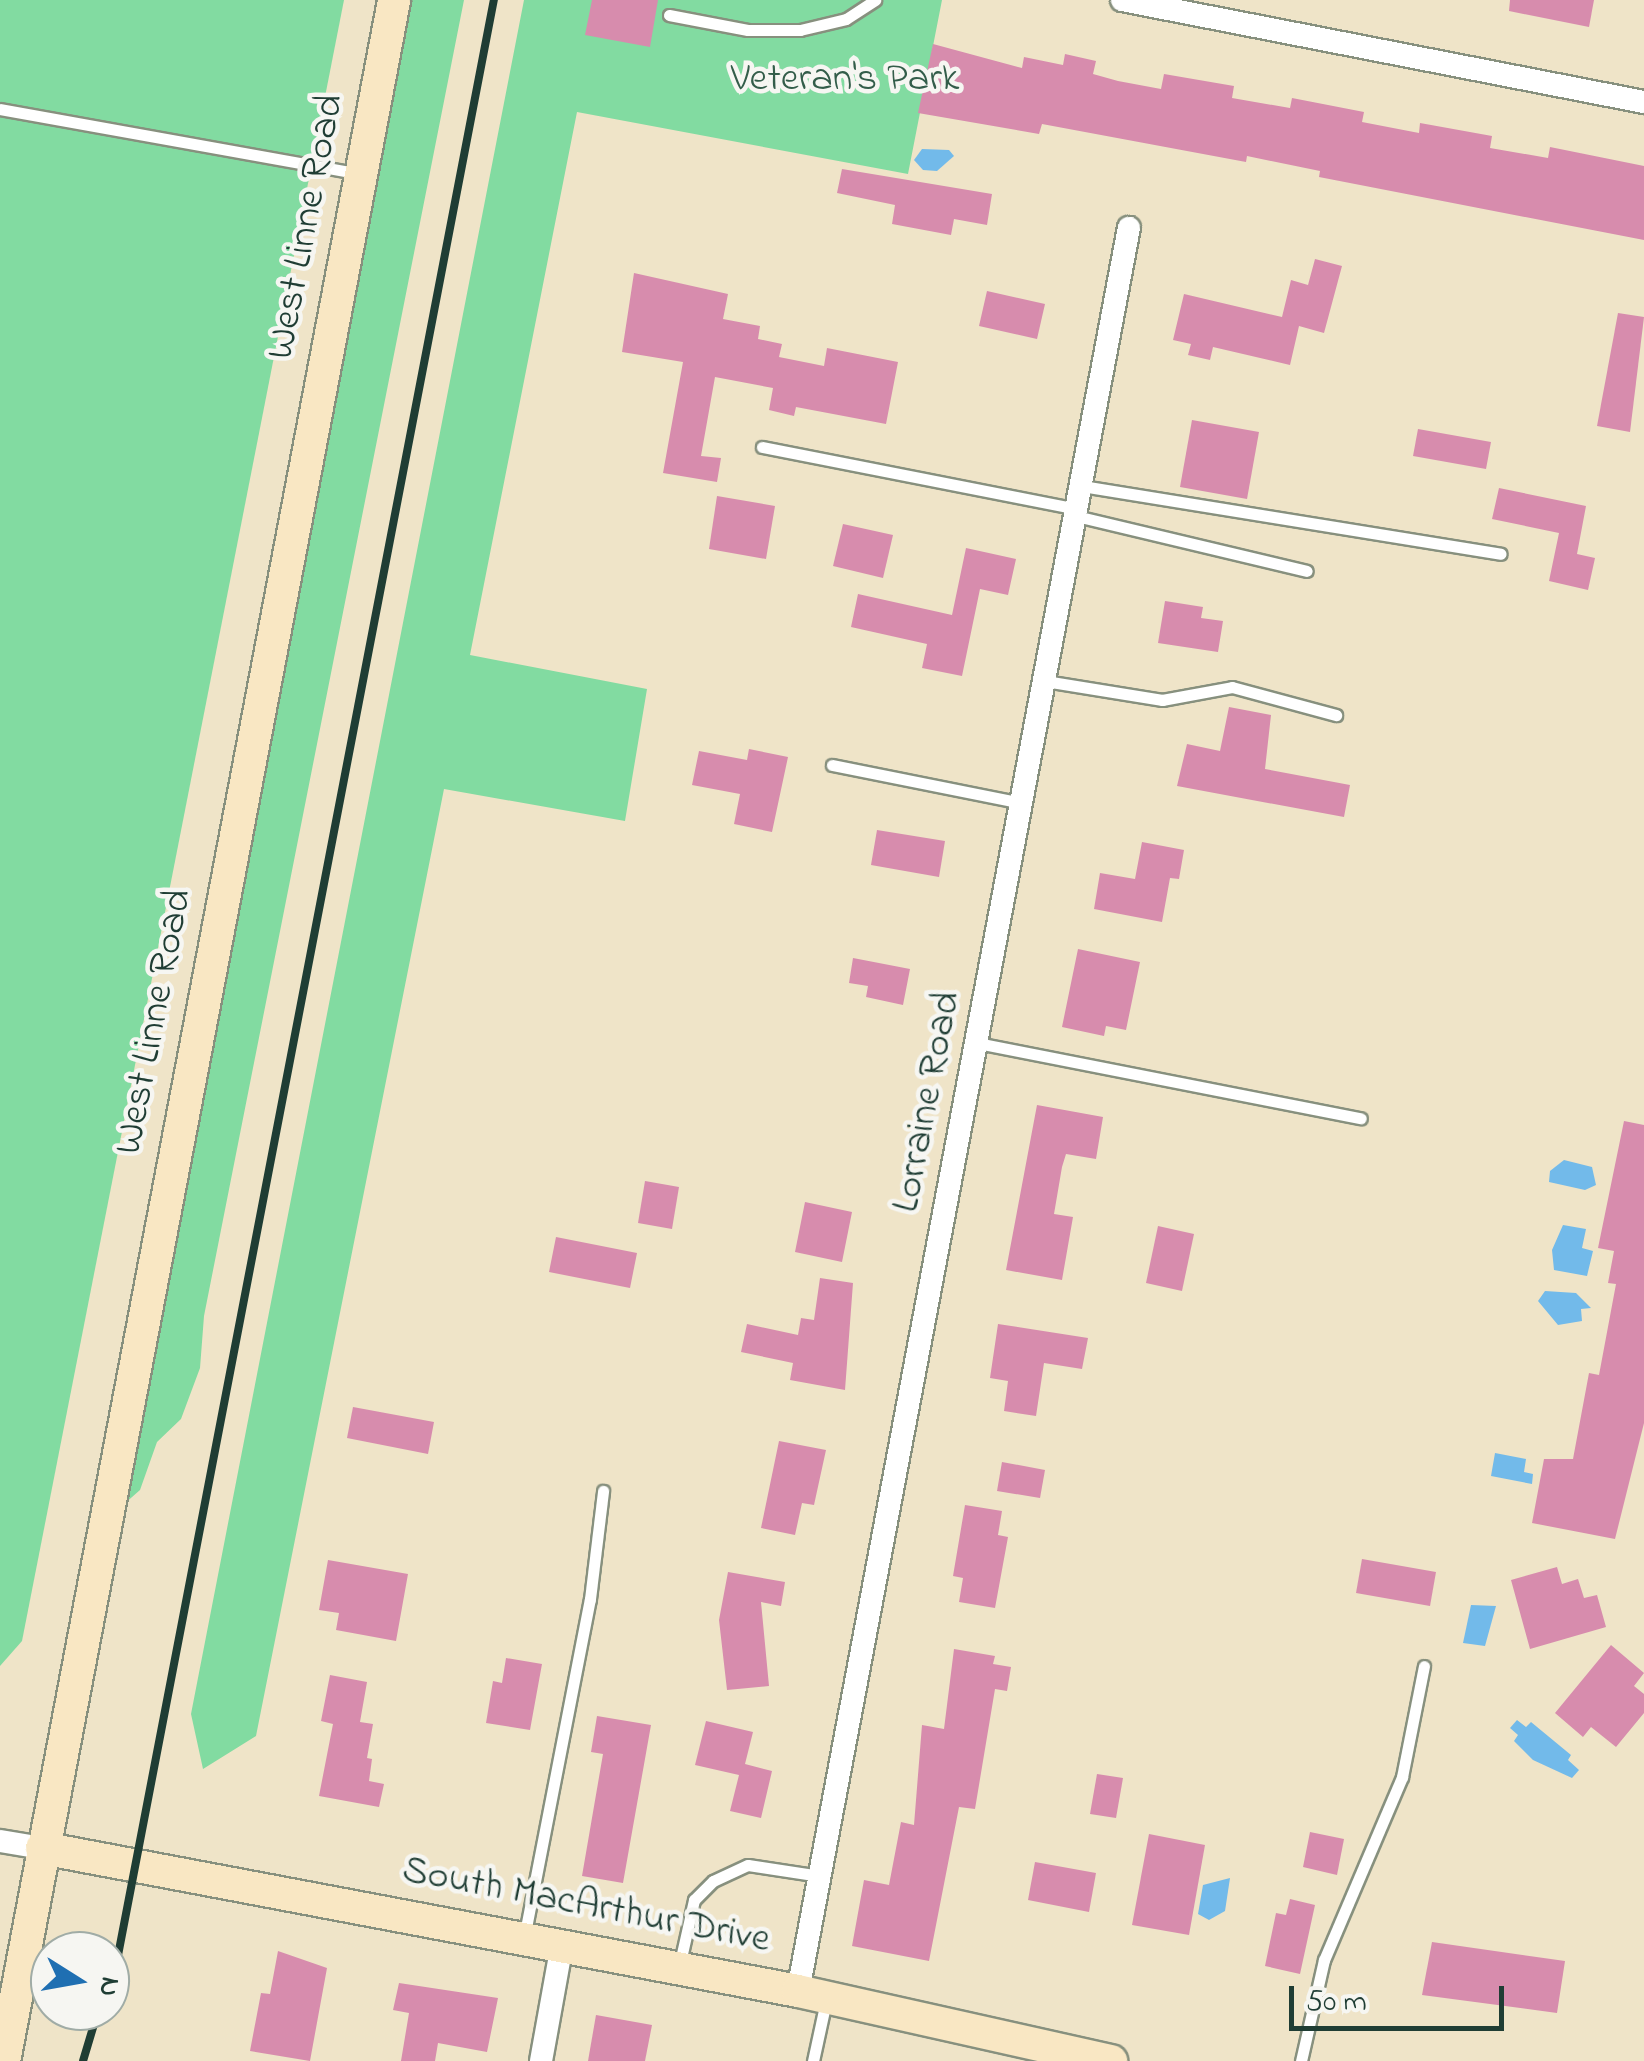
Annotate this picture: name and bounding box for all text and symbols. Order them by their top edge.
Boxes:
park label: Veteran's Park [731,56,959,104]
street label: West Linne Road [258,90,356,364]
street label: West Linne Road [106,885,204,1159]
street label: Lorraine Road [883,988,973,1216]
street label: South MacArthur Drive [398,1847,774,1965]
north arrow [30,1931,130,2031]
scale bar [1294,1966,1509,2028]
text: N [86,1973,130,2000]
text: 50 m [1306,1981,1367,2025]

